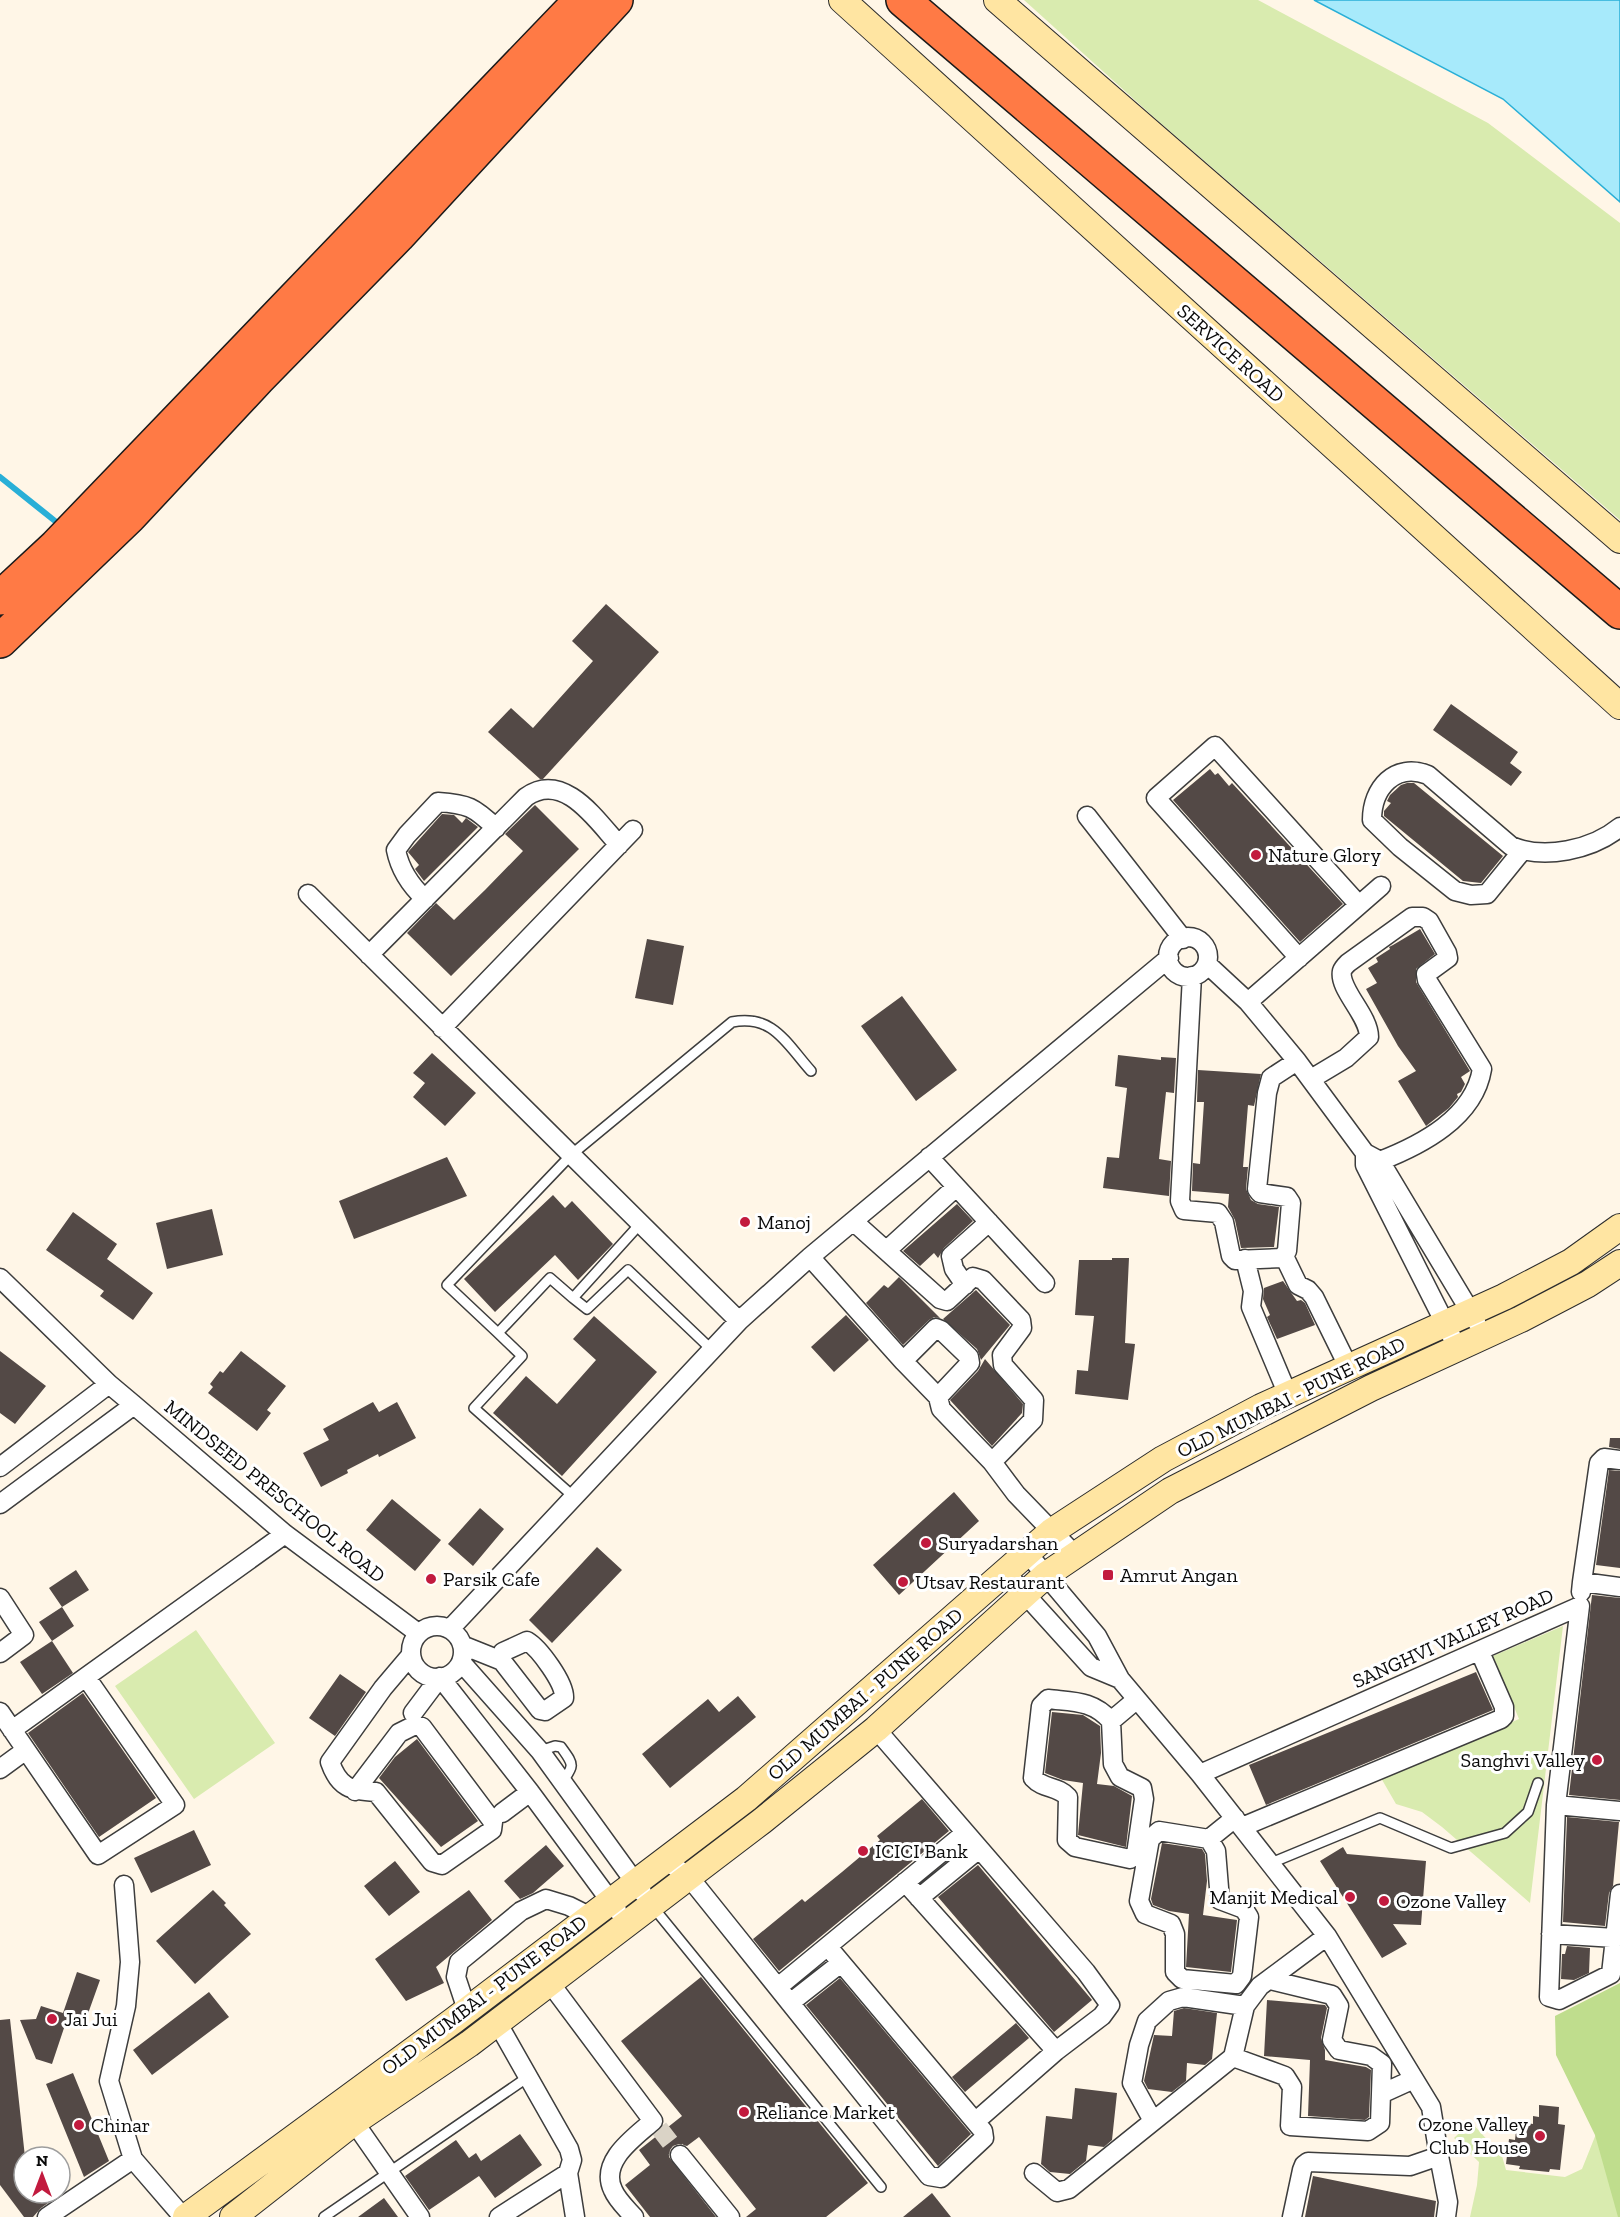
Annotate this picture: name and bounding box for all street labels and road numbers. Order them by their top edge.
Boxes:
street label: SERVICE ROAD [1172,299,1290,407]
street label: OLD MUMBAI - PUNE ROAD [1173,1331,1409,1463]
street label: MINDSEED PRESCHOOL ROAD [160,1395,390,1587]
street label: SANGHVI VALLEY ROAD [1349,1583,1557,1693]
street label: OLD MUMBAI - PUNE ROAD [762,1603,968,1785]
street label: OLD MUMBAI - PUNE ROAD [377,1910,591,2080]

